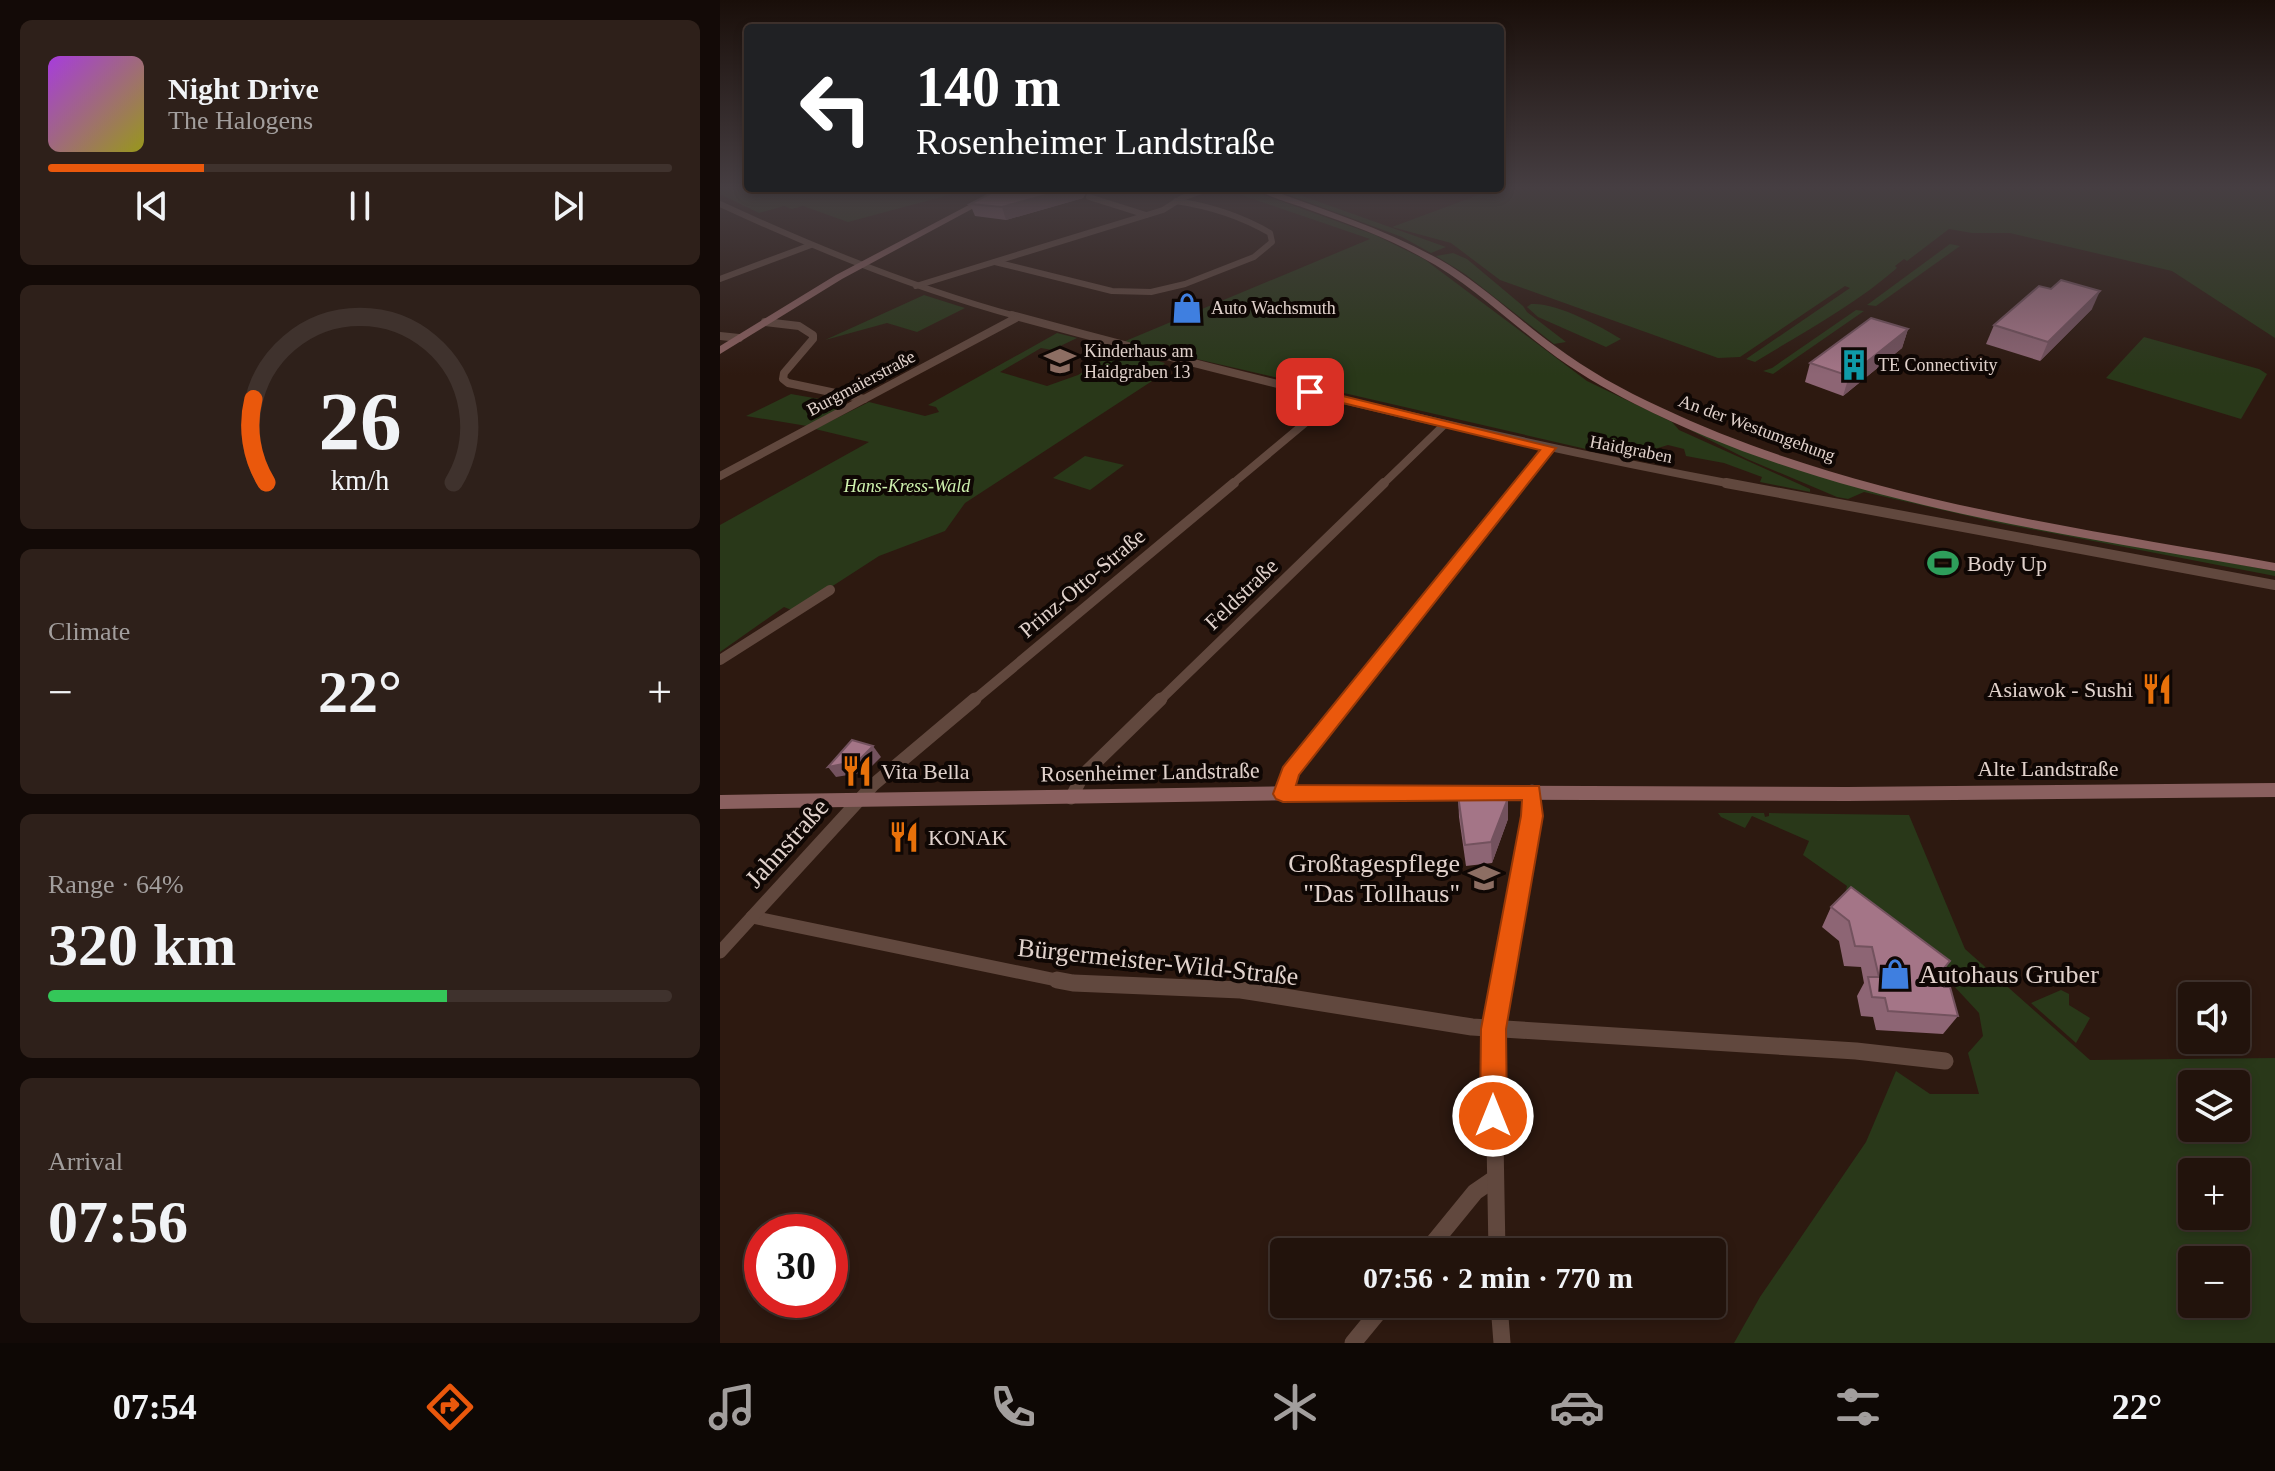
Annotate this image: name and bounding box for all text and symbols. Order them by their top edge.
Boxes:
icon: left [784,56,888,160]
text: 140 m [916,56,1061,118]
text: Night Drive [168,72,319,105]
text: The Halogens [168,106,313,135]
text: Rosenheimer Landstraße [916,122,1275,162]
icon: previous [130,184,174,228]
icon: pause [338,184,382,228]
icon: next [546,184,590,228]
shop icon: Auto Wachsmuth [1170,291,1204,325]
place label: Auto Wachsmuth [1211,298,1336,318]
place label: Kinderhaus am Haidgraben 13 [1084,341,1193,382]
school or university icon: Kinderhaus am Haidgraben 13 [1043,344,1077,378]
street label: Burgmaierstraße [803,346,919,420]
building icon: TE Connectivity [1837,348,1871,382]
place label: TE Connectivity [1878,355,1997,375]
pin [1276,358,1344,426]
icon: arrive [1288,370,1332,414]
text: 26 [318,374,402,466]
street label: An der Westumgehung [1676,390,1838,466]
street label: Haidgraben [1588,431,1674,467]
text: km/h [331,465,389,496]
park label: Hans-Kress-Wald [843,476,971,496]
street label: Prinz-Otto-Straße [1014,523,1150,643]
sports icon: Body Up [1926,546,1960,580]
place label: Body Up [1967,551,2047,576]
street label: Feldstraße [1199,553,1283,635]
text: Climate [48,617,130,646]
text: 22° [318,659,402,725]
text: − [48,668,73,717]
text: + [647,668,672,717]
restaurant icon: Asiawok - Sushi [2140,672,2174,706]
place label: Asiawok - Sushi [1988,677,2133,702]
restaurant icon: Vita Bella [840,754,874,788]
street label: Alte Landstraße [1977,756,2119,781]
street label: Rosenheimer Landstraße [1040,758,1260,786]
place label: Vita Bella [881,759,970,784]
street label: Jahnstraße [740,793,834,893]
restaurant icon: KONAK [887,820,921,854]
place label: KONAK [928,825,1008,850]
place label: Großtagespflege "Das Tollhaus" [1288,849,1460,908]
school or university icon: Großtagespflege "Das Tollhaus" [1467,861,1501,895]
text: Range · 64% [48,870,184,899]
text: 320 km [48,912,236,978]
street label: Bürgermeister-Wild-Straße [1016,933,1300,991]
shop icon: Autohaus Gruber [1878,957,1912,991]
place label: Autohaus Gruber [1919,960,2099,989]
map controls [2178,982,2250,1318]
button: sound [2178,982,2250,1054]
button: layers [2178,1070,2250,1142]
position arrow [1451,1074,1535,1158]
text: Arrival [48,1147,123,1176]
button: + [2178,1158,2250,1230]
text: 07:56 [48,1189,188,1255]
speed limit sign: 30 [744,1214,848,1318]
button: − [2178,1246,2250,1318]
text: 07:56 · 2 min · 770 m [1363,1261,1633,1294]
icon: directions [422,1379,478,1435]
icon: music [704,1379,760,1435]
icon: phone [985,1379,1041,1435]
icon: climate [1267,1379,1323,1435]
icon: car [1549,1379,1605,1435]
icon: filters [1830,1379,1886,1435]
text: 07:54 [113,1387,197,1427]
text: 22° [2112,1387,2162,1427]

